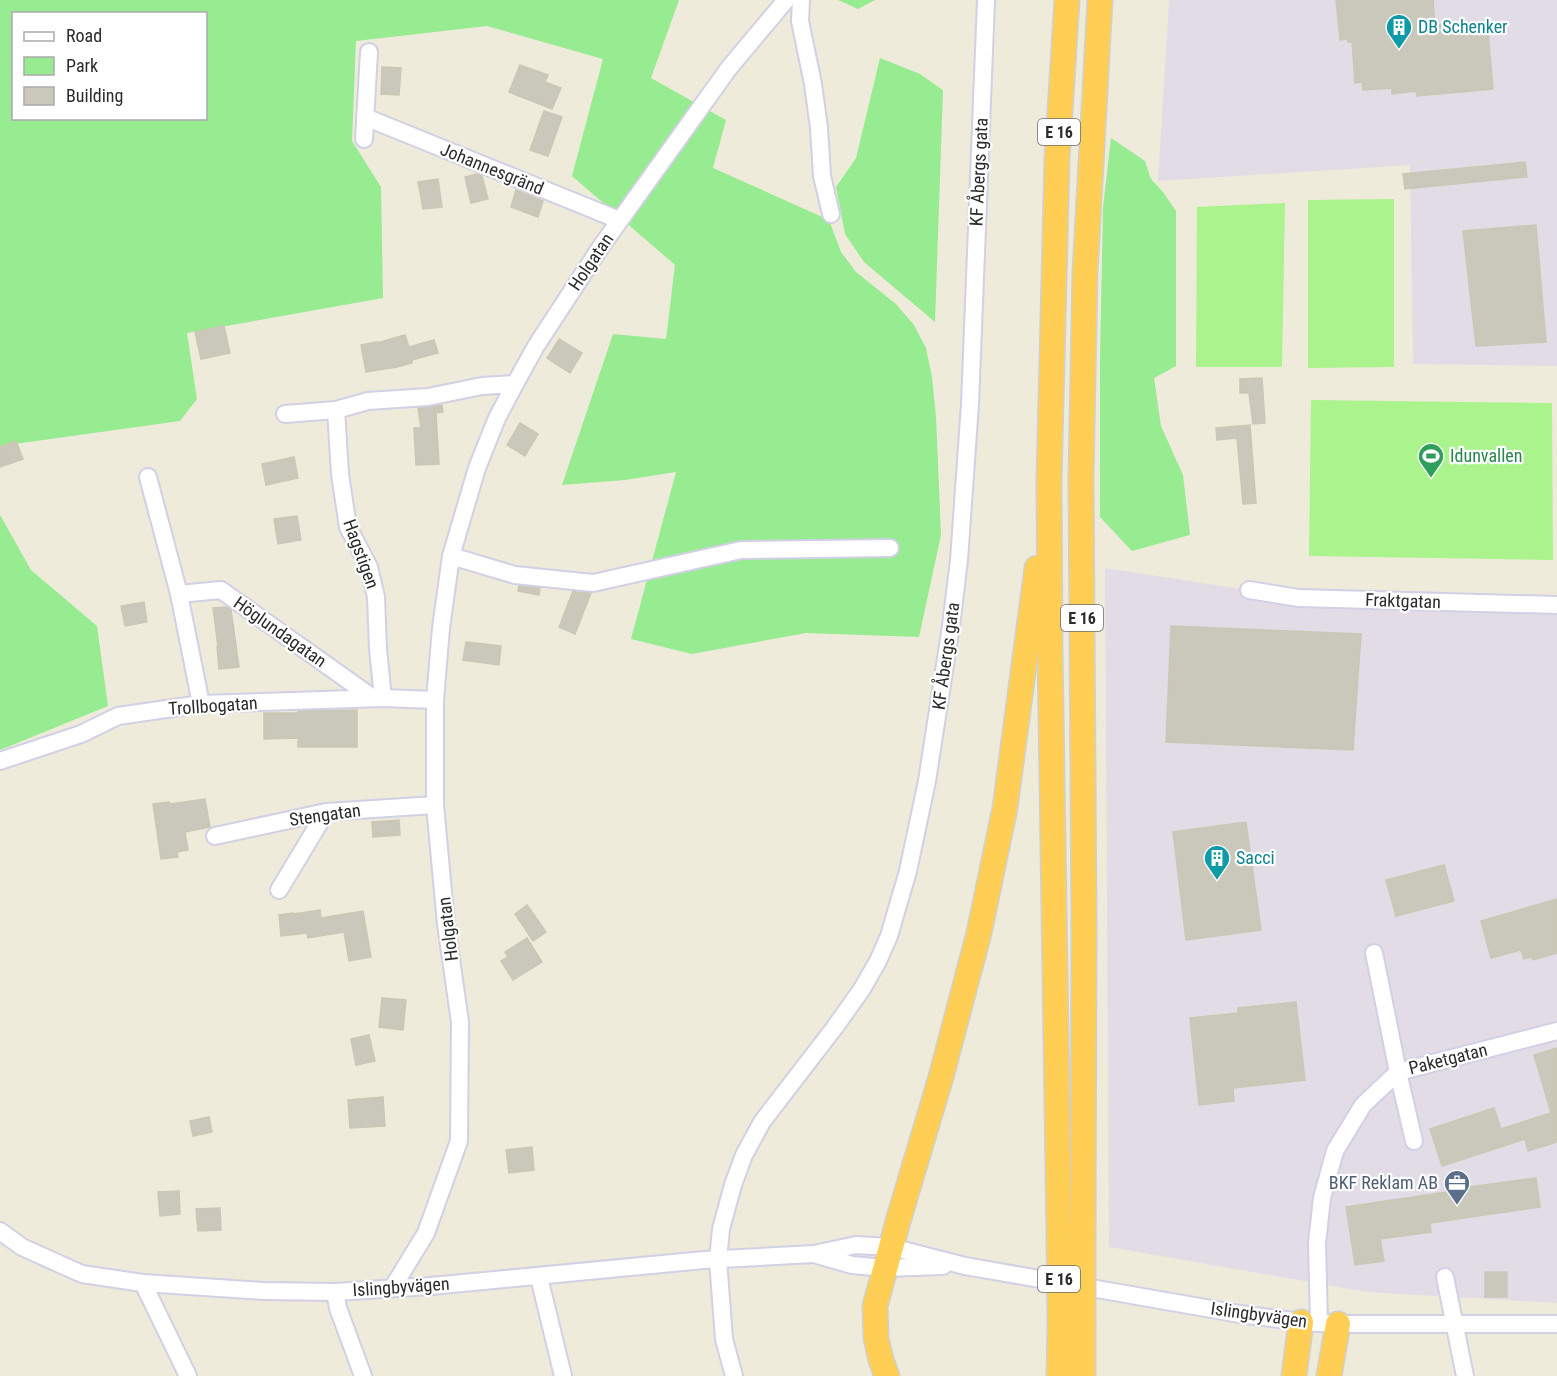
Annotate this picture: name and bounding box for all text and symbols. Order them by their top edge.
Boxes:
legend [12,12,207,120]
building icon: DB Schenker [1384,12,1414,50]
place label: DB Schenker [1418,16,1508,37]
text: Road [66,25,102,46]
text: Park [66,55,98,76]
text: Building [66,85,123,106]
street label: KF Åbergs gata [964,117,992,227]
road number: E 16 [1038,119,1080,145]
street label: Johannesgränd [438,138,547,199]
street label: Holgatan [564,229,617,294]
sports icon: Idunvallen [1416,441,1446,479]
place label: Idunvallen [1450,445,1522,466]
street label: Hagstigen [339,516,384,591]
street label: Fraktgatan [1365,589,1441,612]
street label: Höglundagatan [230,592,331,671]
street label: KF Åbergs gata [927,601,963,711]
road number: E 16 [1061,605,1103,631]
street label: Trollbogatan [168,692,258,719]
street label: Stengatan [288,799,362,830]
building icon: Sacci [1202,843,1232,881]
place label: Sacci [1236,847,1275,868]
street label: Holgatan [433,896,462,962]
street label: Paketgatan [1406,1039,1489,1078]
office icon: BKF Reklam AB [1442,1168,1472,1206]
place label: BKF Reklam AB [1329,1172,1438,1193]
road number: E 16 [1038,1266,1080,1292]
street label: Islingbyvägen [352,1273,450,1300]
street label: Islingbyvägen [1210,1297,1309,1332]

